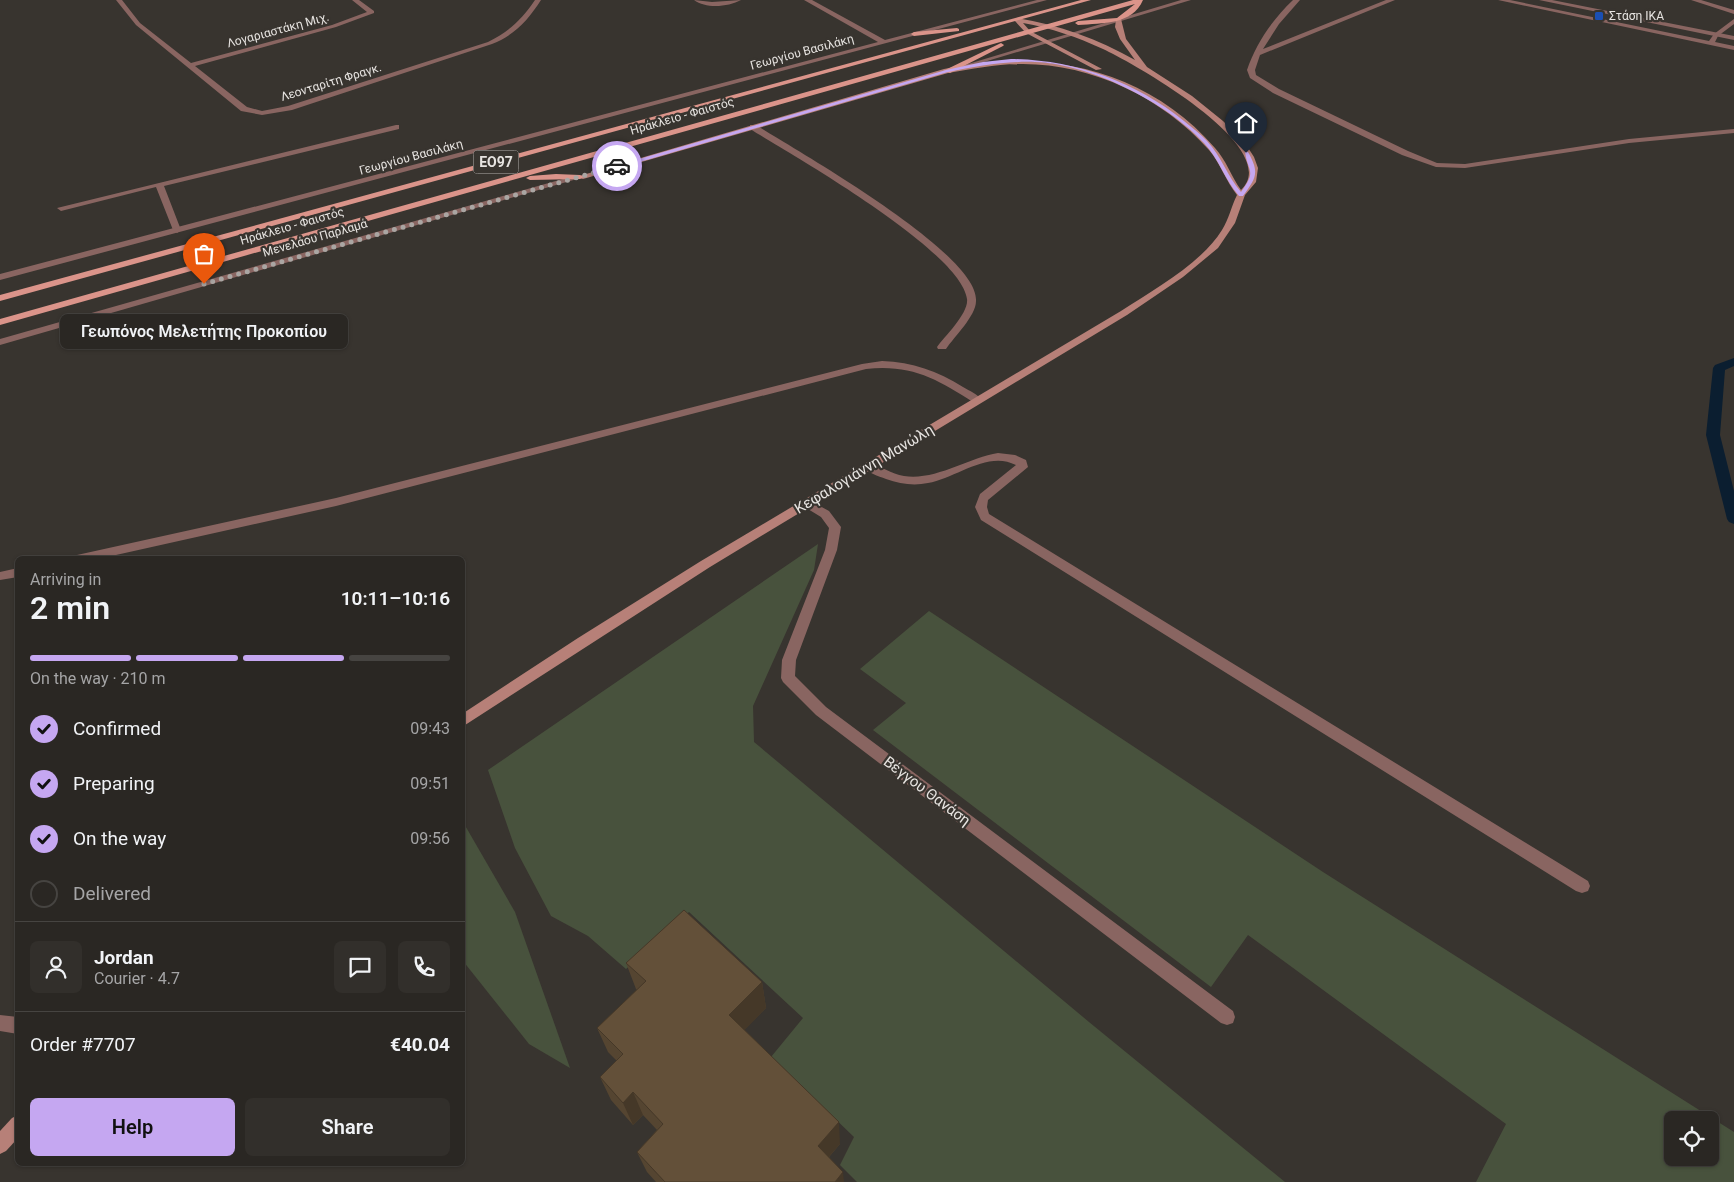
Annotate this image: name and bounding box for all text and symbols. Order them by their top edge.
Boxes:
place label: Στάση ΙΚΑ [1609,9,1664,23]
street label: Λογαριαστάκη Μιχ. [225,10,331,50]
marker: Στάση ΙΚΑ [1593,10,1605,22]
street label: Γεωργίου Βασιλάκη [749,31,855,73]
street label: Λεονταρίτη Φραγκ. [279,60,383,104]
street label: Ηράκλειο - Φαιστός [628,94,736,138]
pin [1225,102,1267,153]
icon: home [1232,109,1260,137]
street label: Γεωργίου Βασιλάκη [358,136,464,178]
courier [592,141,642,191]
road number: ΕΟ97 [474,150,518,173]
icon: car [603,152,631,180]
street label: Ηράκλειο - Φαιστός [238,204,346,248]
street label: Μενελάου Παρλαμά [261,216,369,260]
pin [183,233,225,284]
icon: bag [190,240,218,268]
callout: Γεωπόνος Μελετήτης Προκοπίου [60,314,348,349]
text: Γεωπόνος Μελετήτης Προκοπίου [81,322,327,341]
street label: Κεφαλογιάννη Μανώλη [791,420,937,518]
text: Arriving in [30,570,101,589]
text: 10:11–10:16 [341,587,450,610]
text: 2 min [30,589,110,627]
text: On the way · 210 m [30,669,166,688]
icon: check [30,715,58,743]
text: Confirmed [73,717,161,740]
text: 09:43 [410,719,450,738]
street label: Βέγγου Θανάση [880,752,974,830]
icon: check [30,770,58,798]
text: Preparing [73,772,155,795]
text: 09:51 [410,774,450,793]
icon: check [30,825,58,853]
text: On the way [73,827,166,850]
text: 09:56 [410,829,450,848]
text: Delivered [73,882,151,905]
button: person [30,941,82,993]
button: chat [334,941,386,993]
button: phone [398,941,450,993]
text: Jordan [94,946,154,969]
text: Courier · 4.7 [94,969,180,988]
text: Order #7707 [30,1033,136,1056]
text: €40.04 [390,1033,450,1056]
button: Help [30,1098,235,1156]
button: Share [245,1098,450,1156]
map controls [1664,1111,1719,1166]
button: locate [1664,1111,1719,1166]

